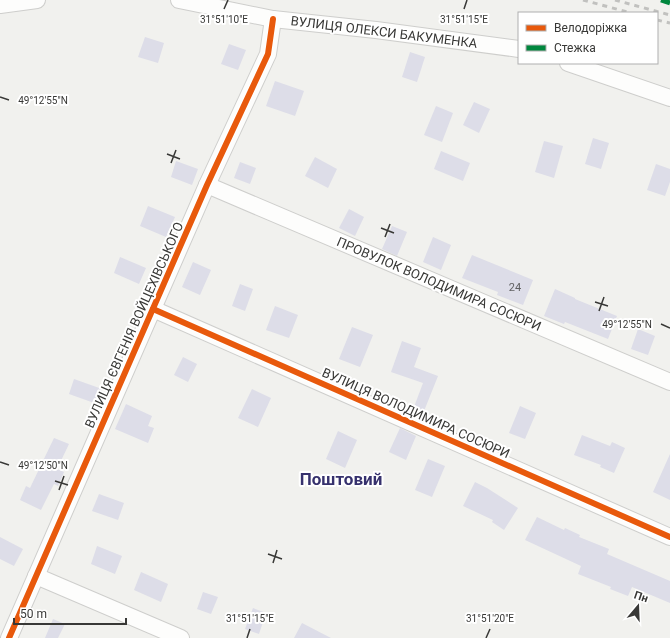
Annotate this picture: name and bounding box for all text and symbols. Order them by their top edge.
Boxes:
legend [518,12,658,64]
street label: ВУЛИЦЯ ОЛЕКСИ БАКУМЕНКА [290,13,479,51]
text: 31°51'10"E [200,14,248,25]
text: 31°51'15"E [440,14,488,25]
text: Велодоріжка [554,21,627,35]
text: Стежка [554,41,596,55]
text: 49°12'55"N [18,95,68,106]
street label: ВУЛИЦЯ ЄВГЕНІЯ ВОЙЦЕХІВСЬКОГО [82,220,186,430]
street label: ПРОВУЛОК ВОЛОДИМИРА СОСЮРИ [335,234,543,334]
house number: 24 [509,281,521,294]
text: 49°12'55"N [602,319,652,330]
street label: ВУЛИЦЯ ВОЛОДИМИРА СОСЮРИ [320,365,512,461]
text: 49°12'50"N [18,460,68,471]
district label: Поштовий [300,469,382,489]
north arrow [618,586,658,626]
text: Пн [632,589,650,605]
scale bar [14,600,126,626]
text: 50 m [20,607,47,621]
text: 31°51'15"E [226,613,274,624]
text: 31°51'20"E [466,613,514,624]

